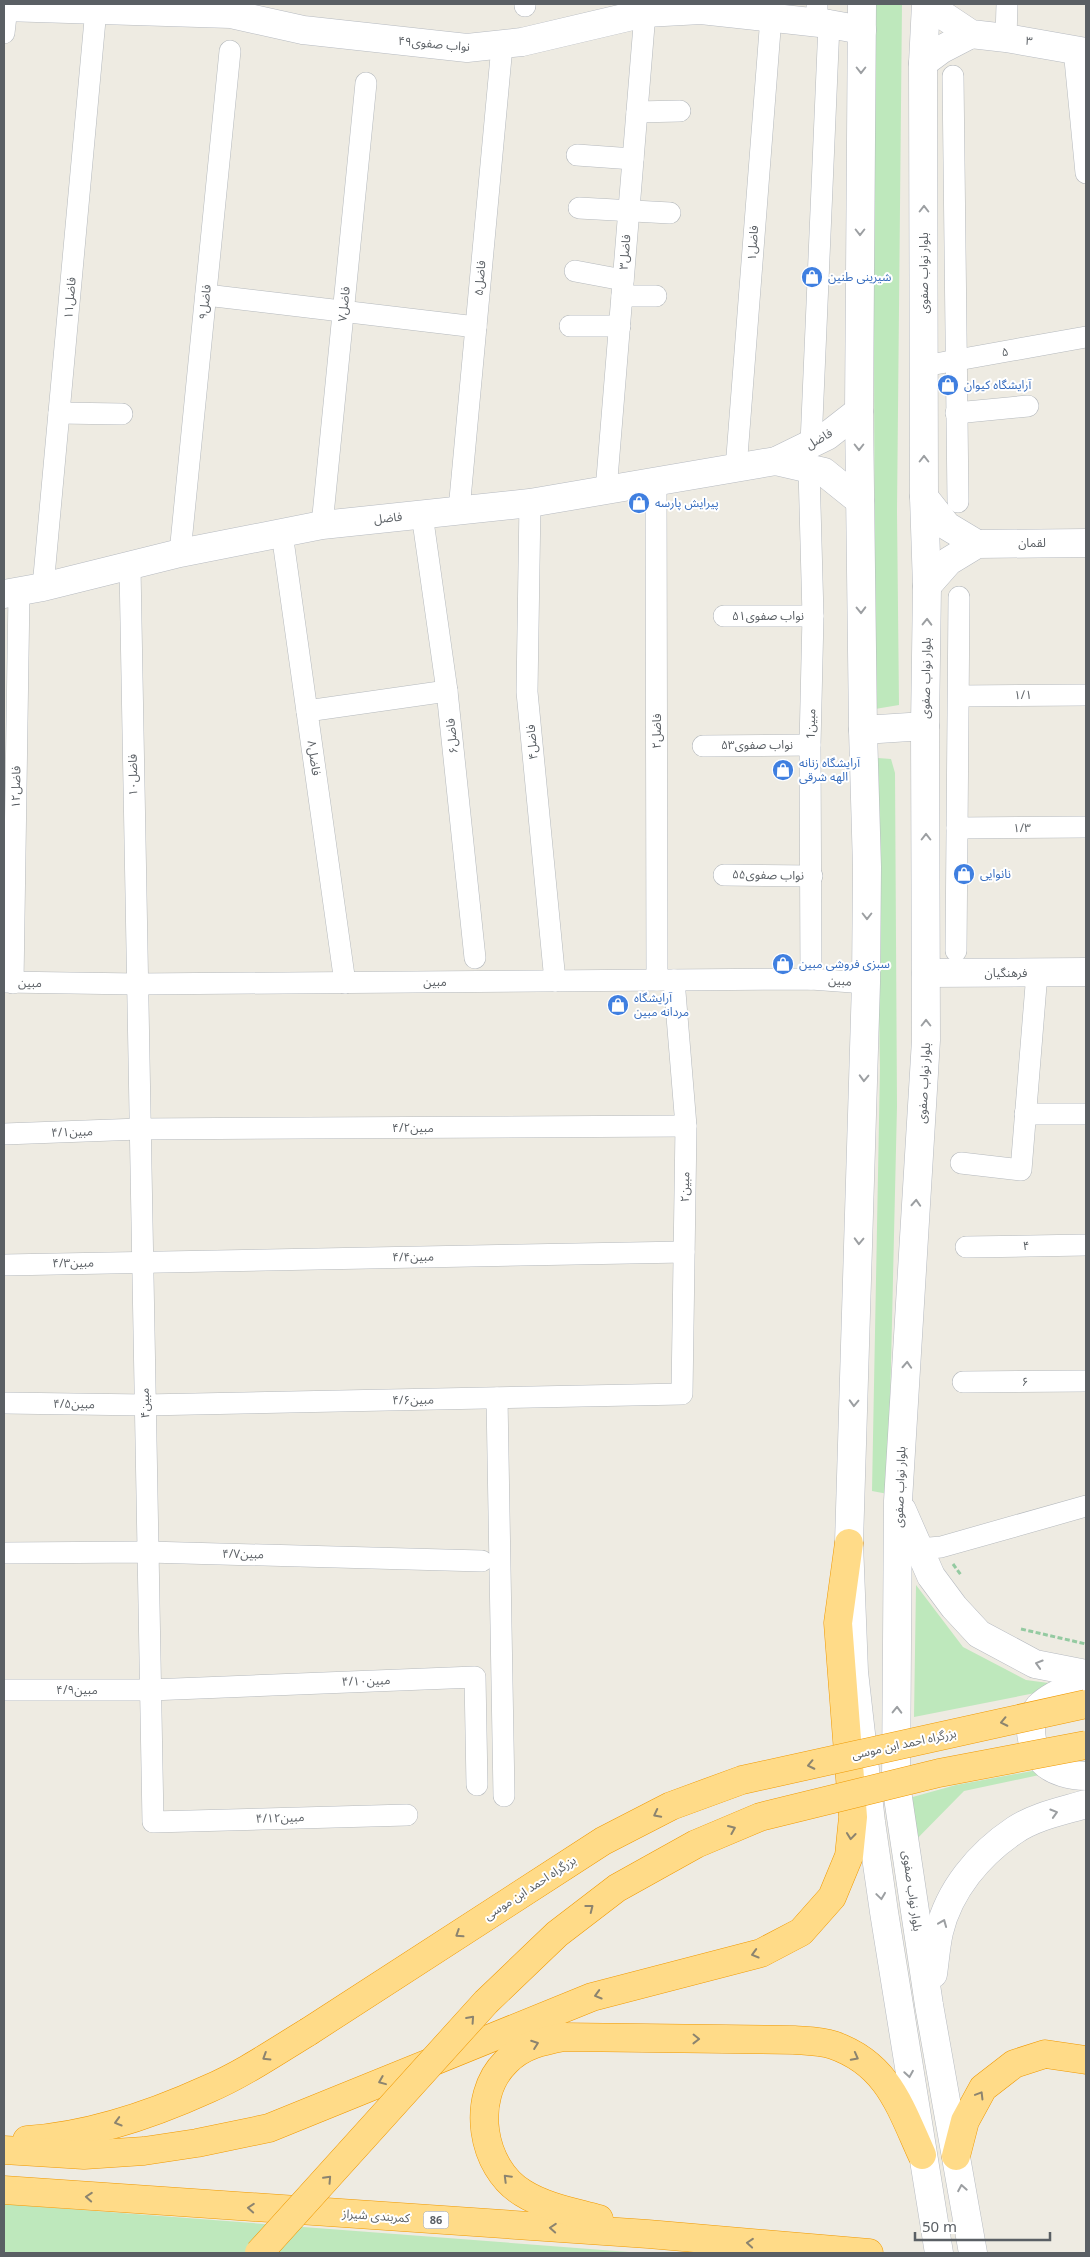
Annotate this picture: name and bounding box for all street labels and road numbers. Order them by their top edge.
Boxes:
street label: ۴۹نواب صفوی [397,32,471,55]
street label: ۳ [1024,32,1034,49]
street label: ۱فاضل [743,225,762,261]
street label: بلوار نواب صفوی [915,232,932,314]
street label: ۳فاضل [614,234,635,270]
street label: ۵فاضل [469,260,490,296]
street label: ۱۱فاضل [59,276,80,320]
street label: ۹فاضل [194,283,215,320]
street label: ۷فاضل [333,285,354,322]
street label: ۵ [1000,343,1010,360]
street label: فاضل [802,424,835,453]
street label: فاضل [373,508,403,527]
street label: لقمان [1018,534,1046,551]
street label: ۵۱نواب صفوی [732,607,804,624]
street label: بلوار نواب صفوی [916,637,935,719]
street label: ۱/۱ [1014,686,1032,703]
street label: 1مبین [802,709,819,739]
street label: ۲فاضل [648,713,665,749]
street label: ۶فاضل [441,718,462,755]
street label: ۴فاضل [521,724,542,760]
street label: ۵۳نواب صفوی [721,736,793,753]
street label: ۸فاضل [304,739,325,777]
street label: ۱۰فاضل [124,754,141,796]
street label: ۱۲فاضل [7,766,24,808]
street label: ۱/۳ [1013,819,1031,836]
street label: ۵۵نواب صفوی [732,865,804,884]
street label: فرهنگیان [985,964,1027,981]
street label: مبین [828,971,852,990]
street label: مبین [423,973,447,990]
street label: مبین [18,974,42,991]
street label: بلوار نواب صفوی [913,1042,934,1124]
street label: ۴/۲مبین [392,1119,434,1136]
street label: ۴/۱مبین [51,1122,93,1141]
street label: ۲مبین [676,1172,693,1202]
street label: ۴ [1022,1237,1030,1254]
street label: ۴/۴مبین [392,1248,434,1265]
street label: ۴/۳مبین [52,1254,94,1271]
street label: ۶ [1021,1373,1029,1390]
street label: ۴مبین [136,1388,153,1418]
street label: ۴/۶مبین [392,1391,434,1408]
street label: ۴/۵مبین [53,1395,95,1412]
street label: بلوار نواب صفوی [890,1446,909,1528]
street label: ۴/۷مبین [222,1545,264,1562]
street label: ۴/۱۰مبین [341,1671,391,1690]
street label: ۴/۹مبین [56,1681,98,1698]
street label: بزرگراه احمد ابن موسی [850,1724,958,1763]
street label: ۴/۱۲مبین [255,1808,305,1827]
street label: بلوار نواب صفوی [898,1850,927,1932]
street label: بزرگراه احمد ابن موسی [480,1851,579,1924]
street label: کمربندی شیراز [341,2205,412,2226]
road number: 86 [424,2212,448,2228]

